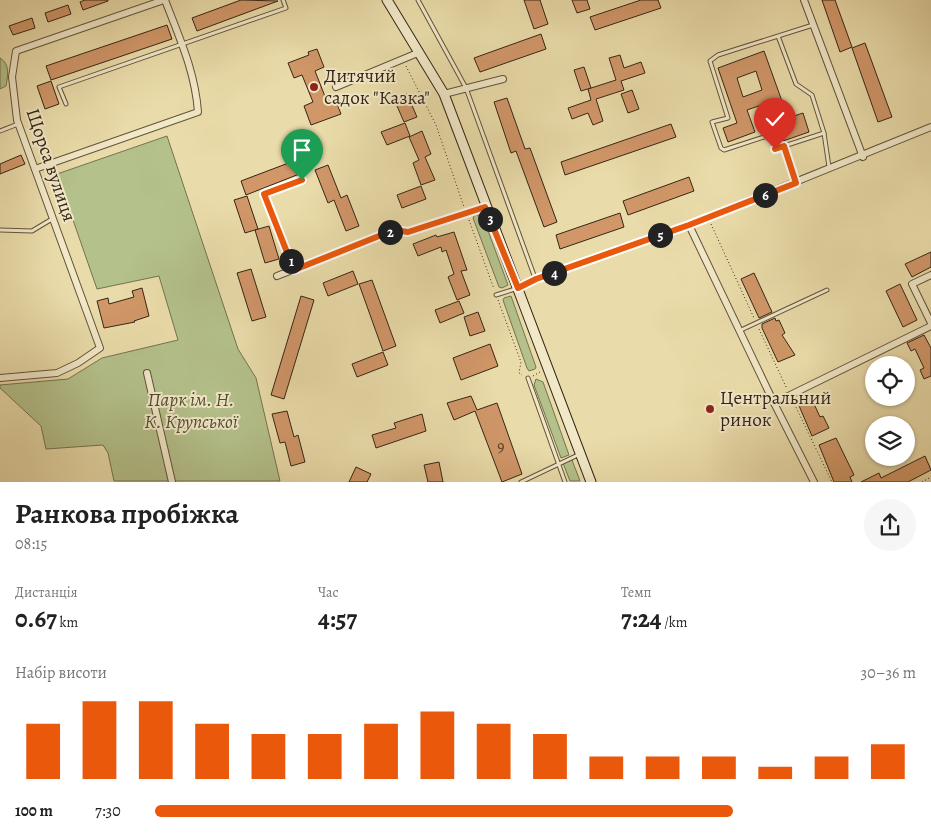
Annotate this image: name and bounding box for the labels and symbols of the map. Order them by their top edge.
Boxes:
place label: Дитячий садок "Казка" [324,63,430,111]
marker: Дитячий садок "Казка" [308,81,320,93]
pin [754,98,796,149]
street label: Щорса вулиця [20,105,82,225]
pin [281,129,323,180]
pin: 6 [752,182,778,208]
pin: 3 [478,206,502,232]
pin: 2 [378,220,402,244]
pin: 5 [648,222,672,248]
pin: 1 [278,248,304,274]
pin: 4 [542,260,566,286]
place label: Центральний ринок [720,385,832,433]
park label: Парк ім. Н. К. Крупської [144,387,239,435]
marker: Центральний ринок [704,403,716,415]
house number: 9 [497,436,505,458]

